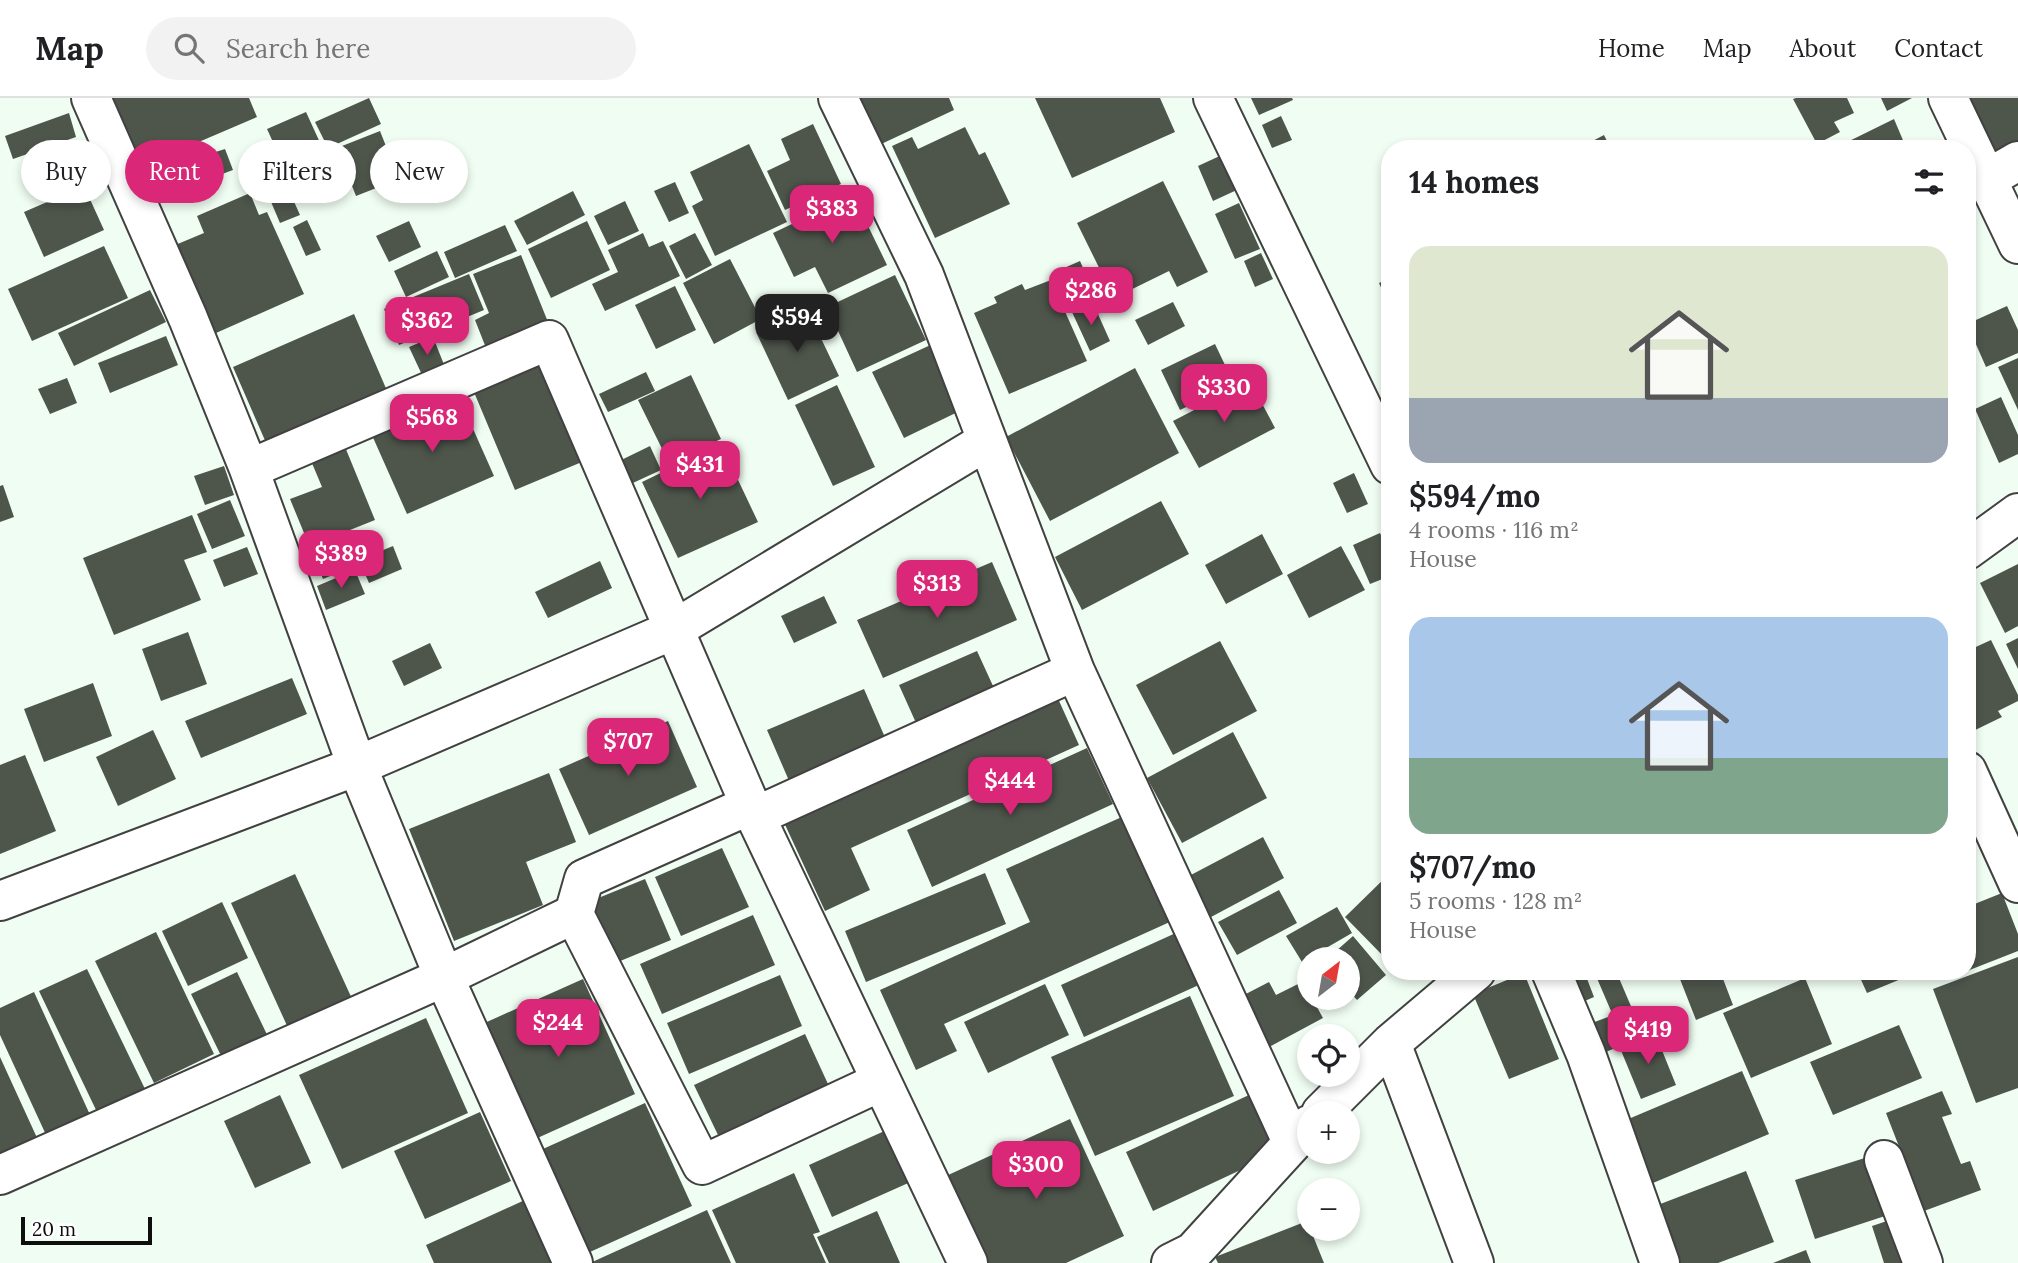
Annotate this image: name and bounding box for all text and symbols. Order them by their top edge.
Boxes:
search box [146,17,636,80]
text: Map [35,27,104,69]
icon: search [170,29,208,67]
text: Search here [226,32,370,65]
text: Home [1598,33,1665,64]
text: Map [1703,33,1752,64]
text: About [1790,33,1856,64]
text: Contact [1894,33,1983,64]
chip: Buy [21,140,111,203]
chip: Rent [125,140,224,203]
chip: Filters [238,140,356,203]
chip: New [370,140,468,203]
text: 14 homes [1409,163,1539,201]
icon: filters [1910,163,1948,201]
pin: $383 [791,186,873,245]
text: $383 [806,193,858,222]
pin: $286 [1050,268,1132,327]
text: $286 [1065,275,1117,304]
icon: home [1616,292,1742,418]
pin: $594 [756,294,838,354]
pin: $362 [386,298,468,357]
text: $594 [771,302,823,331]
text: $362 [401,305,453,334]
pin: $330 [1183,364,1265,424]
text: $330 [1197,372,1251,401]
pin: $568 [391,394,473,454]
text: $568 [406,402,458,431]
pin: $431 [659,442,741,501]
text: $431 [676,449,724,478]
text: $594/mo [1409,477,1540,515]
text: 4 rooms · 116 m² [1409,515,1579,544]
pin: $389 [300,531,382,590]
text: $389 [315,538,367,567]
text: House [1409,544,1477,573]
pin: $313 [896,560,978,620]
text: $313 [913,568,961,597]
icon: home [1616,663,1742,789]
pin: $707 [587,718,669,778]
text: $707 [603,726,653,755]
pin: $444 [969,758,1051,817]
text: $444 [984,765,1036,794]
text: $707/mo [1409,848,1536,886]
text: 5 rooms · 128 m² [1409,886,1582,915]
text: House [1409,915,1477,944]
north arrow [1297,947,1360,1010]
map controls [1297,947,1360,1241]
pin: $244 [517,1000,599,1059]
pin: $419 [1607,1006,1689,1066]
text: $244 [532,1007,584,1036]
text: $419 [1624,1014,1672,1043]
button: locate [1297,1024,1360,1087]
button: + [1297,1101,1360,1164]
pin: $300 [995,1142,1077,1201]
text: $300 [1008,1149,1064,1178]
button: − [1297,1178,1360,1241]
scale bar [21,1214,152,1246]
text: 20 m [32,1217,76,1241]

